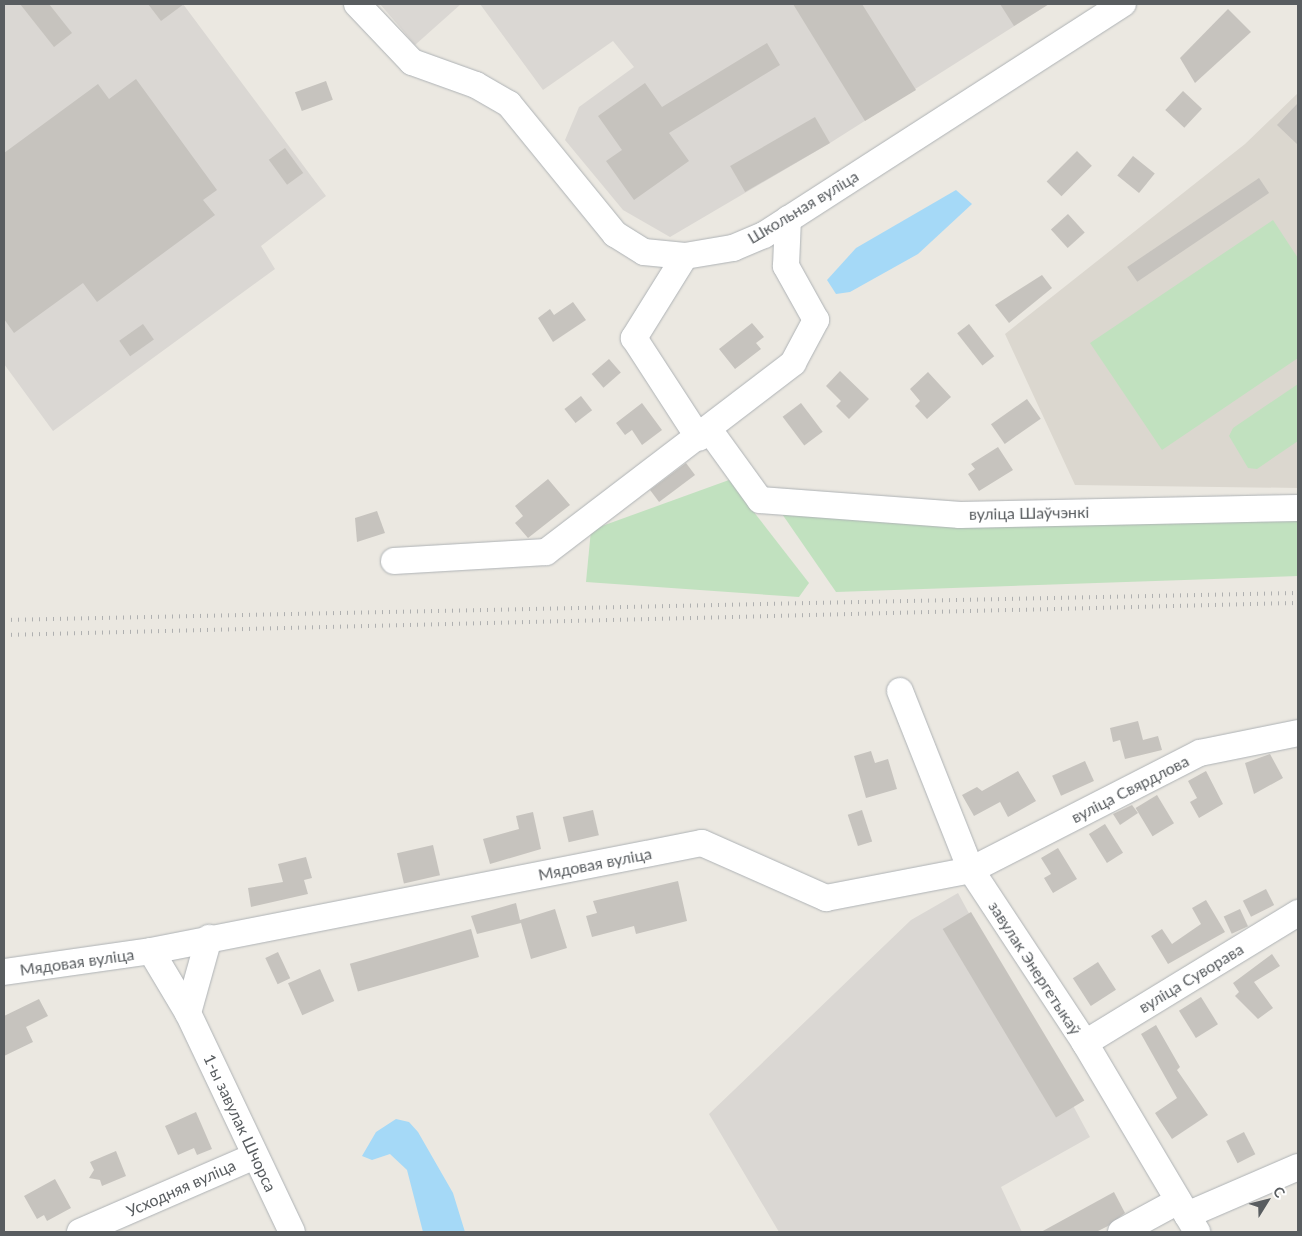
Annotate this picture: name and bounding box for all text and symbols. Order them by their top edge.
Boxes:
street label: Школьная вуліца [744,166,862,248]
street label: вуліца Шаўчэнкі [969,502,1089,524]
street label: вуліца Свярдлова [1068,751,1192,827]
street label: Мядовая вуліца [537,844,653,884]
street label: завулак Энергетыкаў [985,898,1085,1038]
street label: вуліца Суворава [1135,939,1247,1017]
street label: Мядовая вуліца [19,944,135,980]
street label: 1-ы завулак Шчорса [200,1051,280,1195]
street label: Усходняя вуліца [123,1155,239,1221]
north arrow [1242,1176,1292,1226]
text: С [1270,1183,1289,1201]

